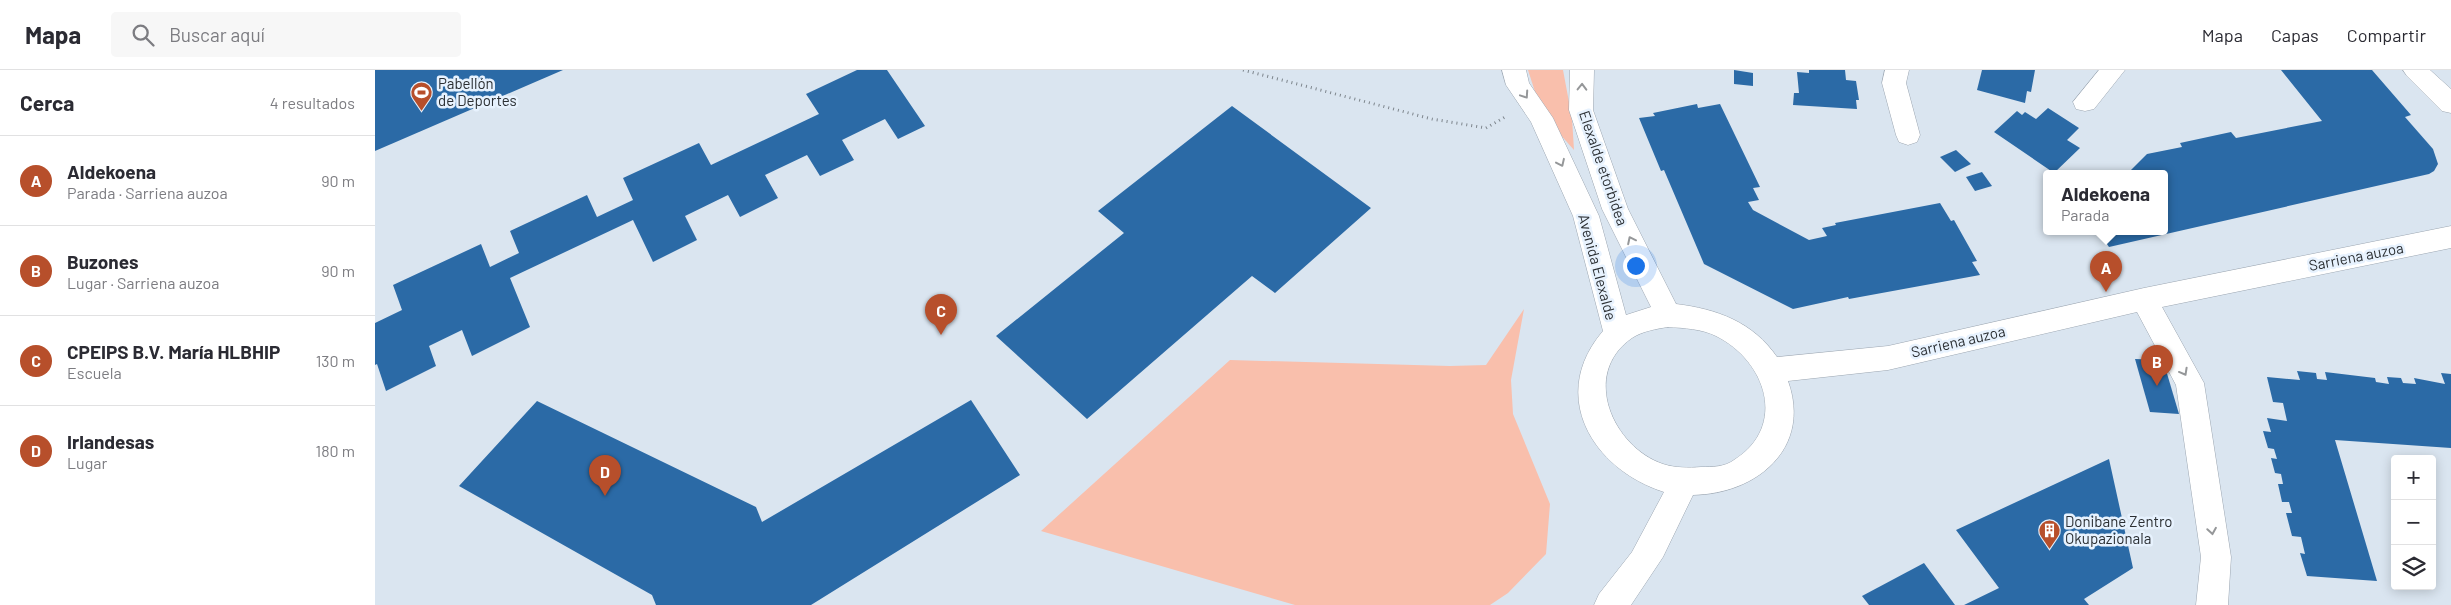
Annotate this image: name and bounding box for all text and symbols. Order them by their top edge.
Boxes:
search box [111,12,461,57]
text: Mapa [25,20,81,49]
icon: search [129,21,157,49]
text: Buscar aquí [169,23,265,46]
text: Mapa [2202,24,2243,46]
text: Capas [2271,24,2319,46]
text: Compartir [2347,24,2426,46]
place label: Pabellón de Deportes [438,74,517,109]
sports icon: Pabellón de Deportes [410,80,434,111]
one-way arrow [1577,83,1587,90]
one-way arrow [1519,89,1528,99]
text: Cerca [20,90,74,115]
text: 4 resultados [270,93,355,112]
street label: Elexalde etorbidea [1576,108,1632,228]
one-way arrow [1555,158,1565,167]
text: Aldekoena [67,160,156,183]
popup [2043,170,2168,235]
text: A [31,171,41,190]
text: 90 m [321,171,355,190]
text: Aldekoena [2061,182,2150,205]
text: Parada · Sarriena auzoa [67,183,228,202]
text: Parada [2061,205,2109,224]
street label: Avenida Elexalde [1575,212,1621,322]
one-way arrow [1627,236,1637,245]
street label: Sarriena auzoa [2307,238,2405,274]
text: Buzones [67,250,138,273]
pin: A [2090,251,2122,292]
your location [1623,253,1649,279]
text: B [31,261,41,280]
text: 90 m [321,261,355,280]
text: Lugar · Sarriena auzoa [67,273,220,292]
pin: C [925,294,957,335]
street label: Sarriena auzoa [1909,321,2007,361]
text: CPEIPS B.V. María HLBHIP [67,340,280,363]
pin: B [2141,345,2173,386]
text: C [31,351,41,370]
text: 130 m [316,351,355,370]
text: Escuela [67,363,122,382]
one-way arrow [2178,367,2188,376]
text: Irlandesas [67,430,154,453]
text: D [31,441,41,460]
text: 180 m [316,441,355,460]
text: Lugar [67,453,107,472]
pin: D [589,455,621,496]
map controls [2391,455,2436,590]
button: + [2391,455,2436,500]
button: − [2391,500,2436,545]
place label: Donibane Zentro Okupazionala [2065,512,2173,547]
building icon: Donibane Zentro Okupazionala [2037,518,2061,549]
one-way arrow [2207,527,2217,536]
button: layers [2391,545,2436,590]

